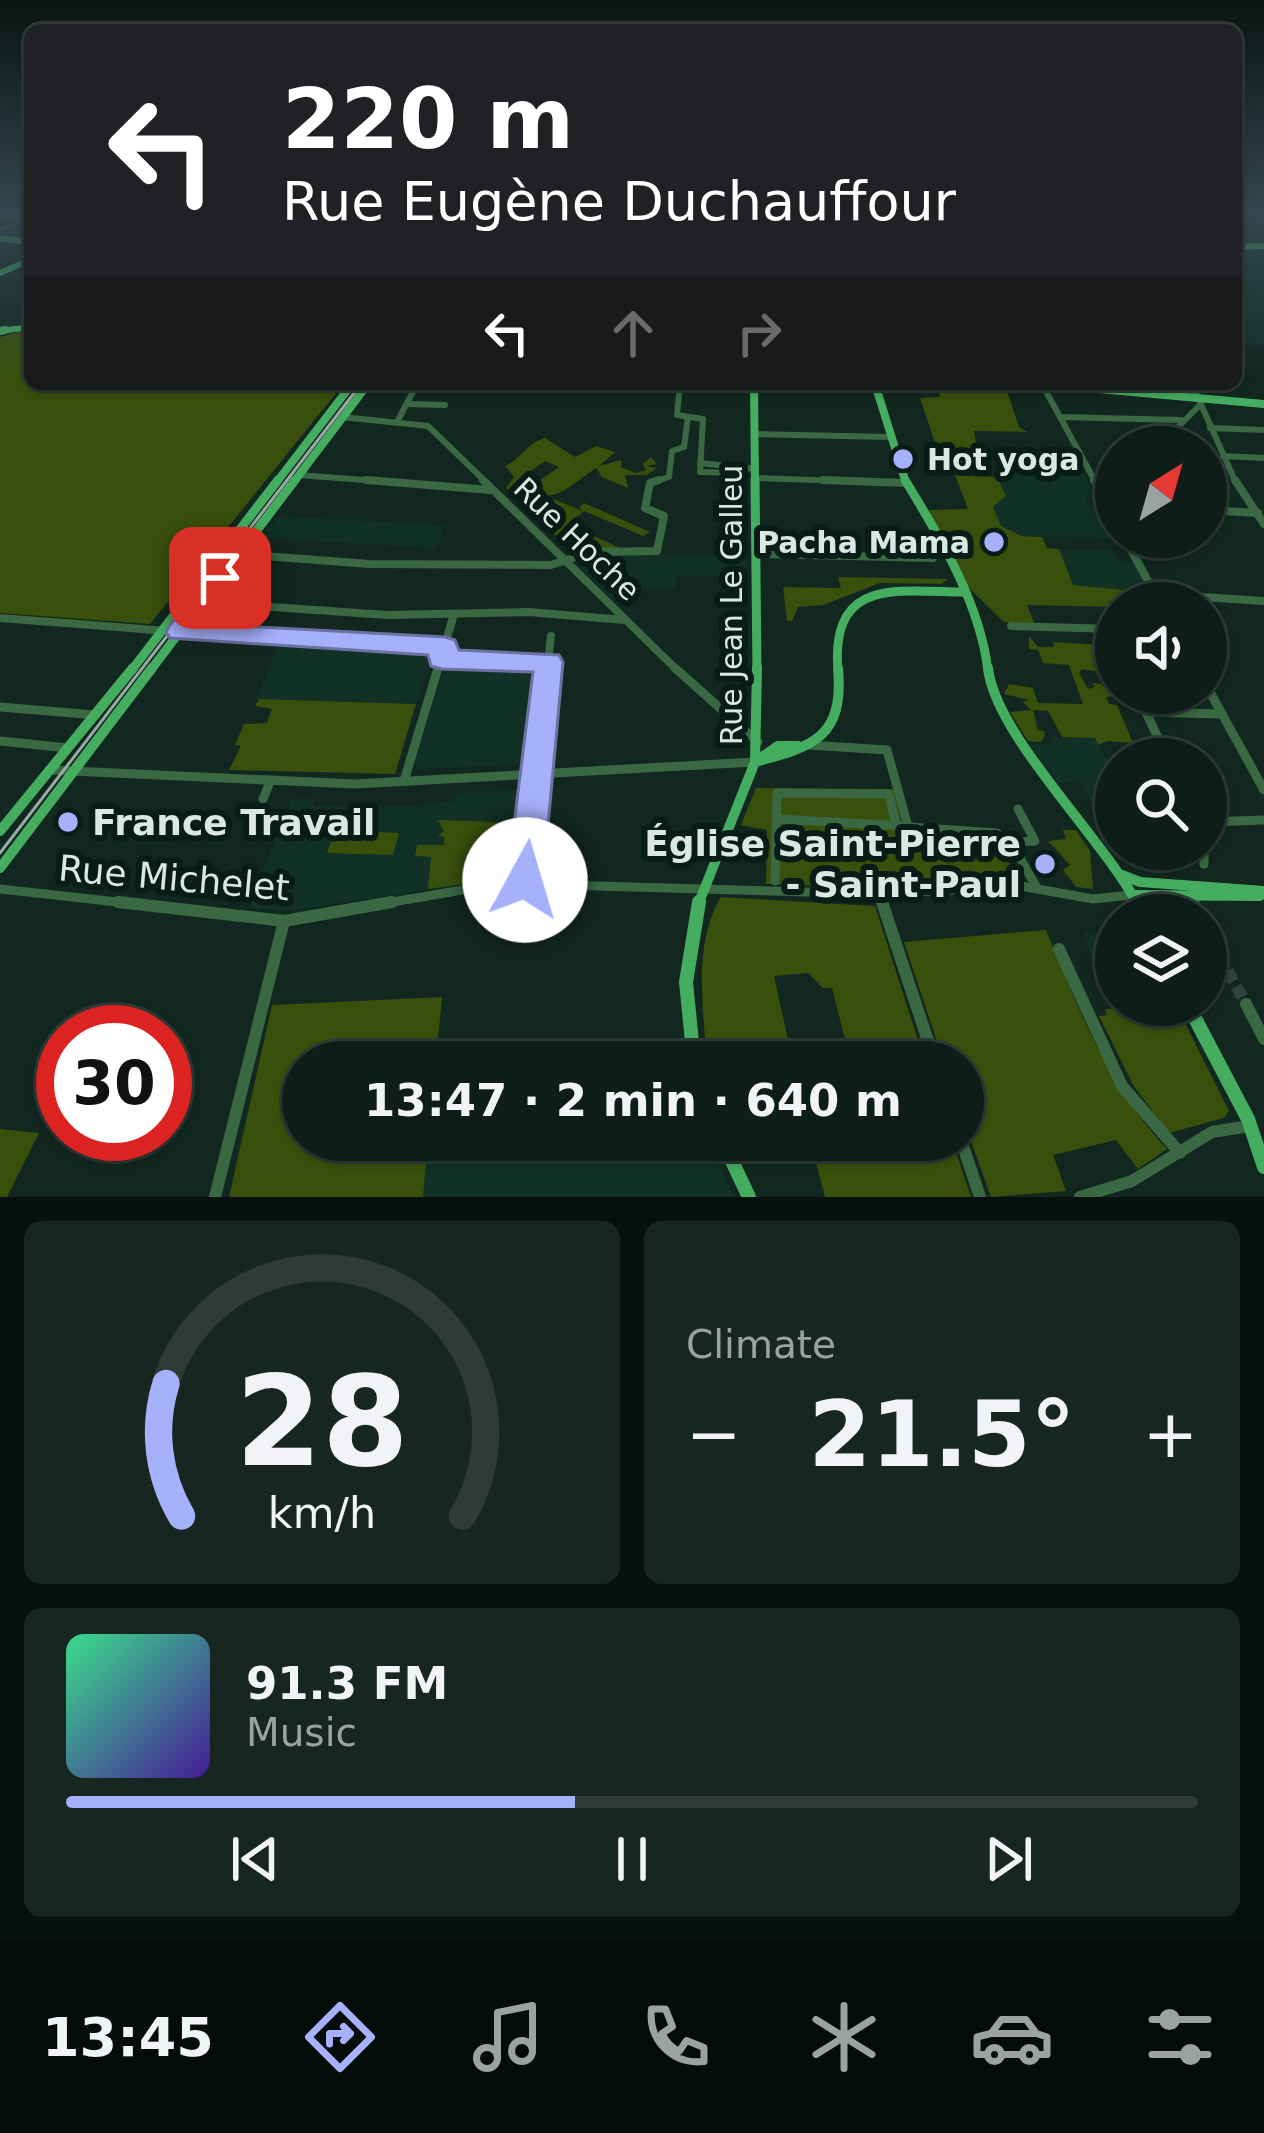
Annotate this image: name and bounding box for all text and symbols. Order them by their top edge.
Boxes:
text: 220 m [282,70,574,168]
icon: left [84,72,240,228]
text: Rue Eugène Duchauffour [282,170,956,233]
icon: left [474,300,540,366]
icon: ahead [600,300,666,366]
icon: right [726,300,792,366]
north arrow [1095,426,1227,558]
map controls [1095,426,1227,1026]
place label: Hot yoga [927,442,1079,477]
marker: Hot yoga [890,446,916,472]
street label: Rue Jean Le Galleu [714,465,749,745]
street label: Rue Hoche [507,470,647,608]
place label: Pacha Mama [757,525,970,560]
pin [169,527,271,629]
marker: Pacha Mama [981,529,1007,555]
icon: arrive [187,545,253,611]
button: sound [1095,582,1227,714]
button: search [1095,738,1227,870]
place label: France Travail [92,802,375,843]
marker: France Travail [55,809,81,835]
position arrow [462,817,588,943]
place label: Église Saint-Pierre - Saint-Paul [644,823,1021,905]
street label: Rue Michelet [57,847,291,909]
marker: Église Saint-Pierre - Saint-Paul [1032,851,1058,877]
button: layers [1095,894,1227,1026]
speed limit sign: 30 [36,1005,192,1161]
text: 13:47 · 2 min · 640 m [364,1074,902,1127]
text: Climate [686,1322,836,1367]
text: 28 [235,1349,409,1494]
text: 21.5° [808,1382,1076,1487]
text: − [686,1396,741,1473]
text: + [1143,1396,1198,1473]
text: km/h [268,1487,376,1537]
text: 91.3 FM [246,1657,448,1710]
text: Music [246,1710,357,1755]
icon: previous [222,1826,288,1892]
icon: pause [599,1826,665,1892]
icon: next [976,1826,1042,1892]
icon: directions [298,1995,382,2079]
icon: music [466,1995,550,2079]
icon: phone [634,1995,718,2079]
icon: climate [802,1995,886,2079]
icon: car [970,1995,1054,2079]
icon: filters [1138,1995,1222,2079]
text: 13:45 [42,2006,214,2069]

